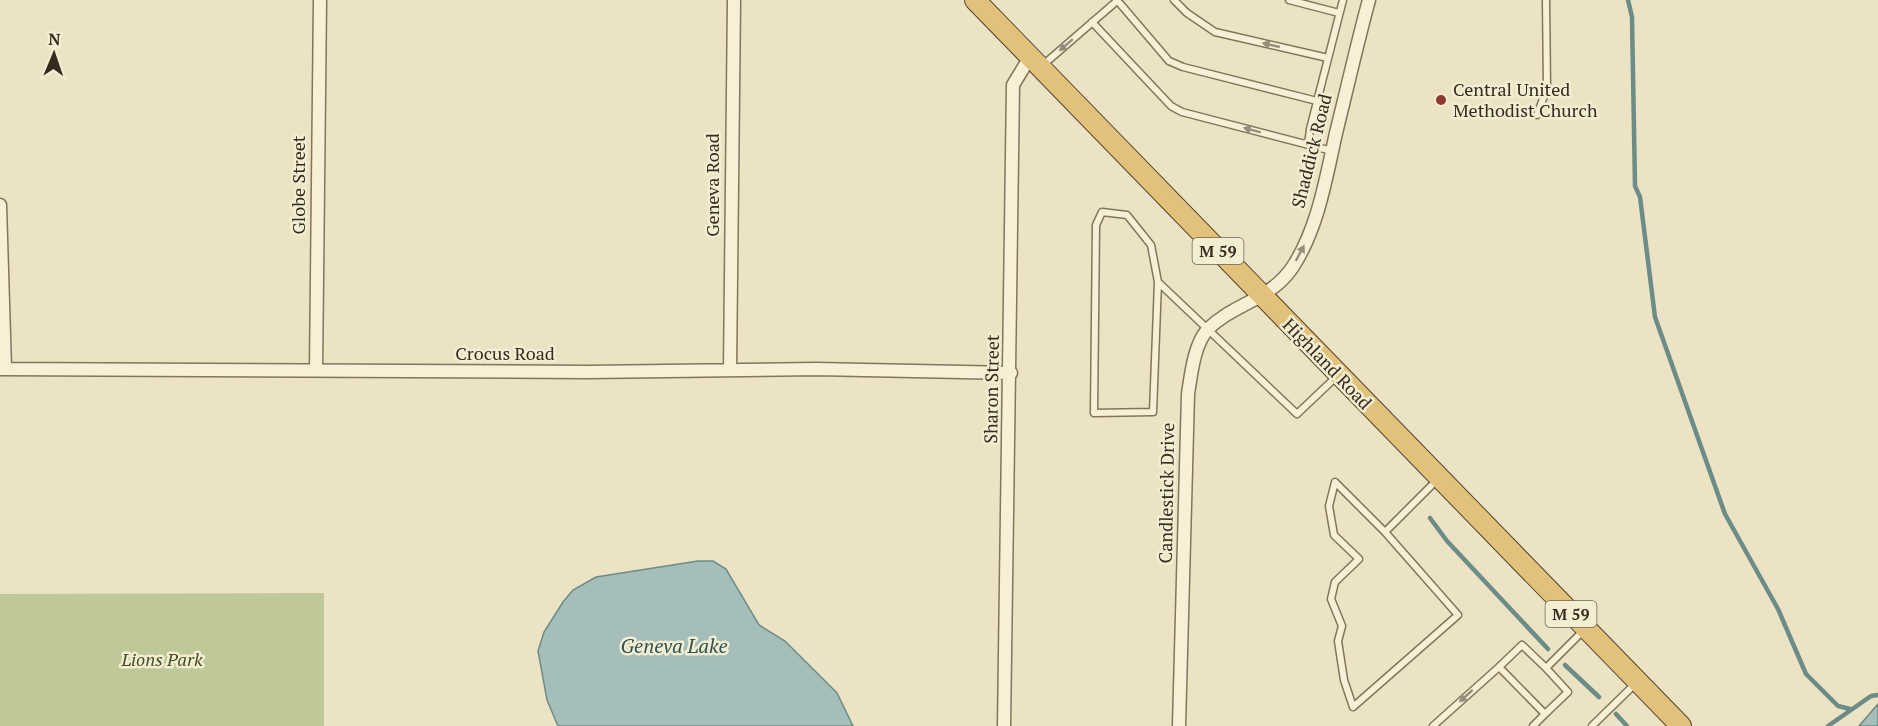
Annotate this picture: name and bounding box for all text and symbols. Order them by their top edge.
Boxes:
north arrow [24,24,84,84]
text: N [48,28,61,50]
one-way arrow [1059,38,1074,51]
one-way arrow [1262,40,1280,50]
place label: Central United Methodist Church [1453,77,1598,122]
street label: Shaddick Road [1285,91,1337,210]
marker: Central United Methodist Church [1434,93,1448,107]
one-way arrow [1243,125,1261,135]
street label: Geneva Road [700,133,724,237]
street label: Globe Street [286,135,310,235]
road number: M 59 [1192,238,1244,264]
one-way arrow [1295,244,1305,261]
street label: Highland Road [1278,312,1377,414]
street label: Sharon Street [978,334,1004,444]
street label: Crocus Road [455,341,555,365]
street label: Candlestick Drive [1153,422,1179,564]
road number: M 59 [1546,601,1596,627]
water label: Geneva Lake [621,632,728,659]
park label: Lions Park [120,647,203,671]
one-way arrow [1459,689,1474,702]

